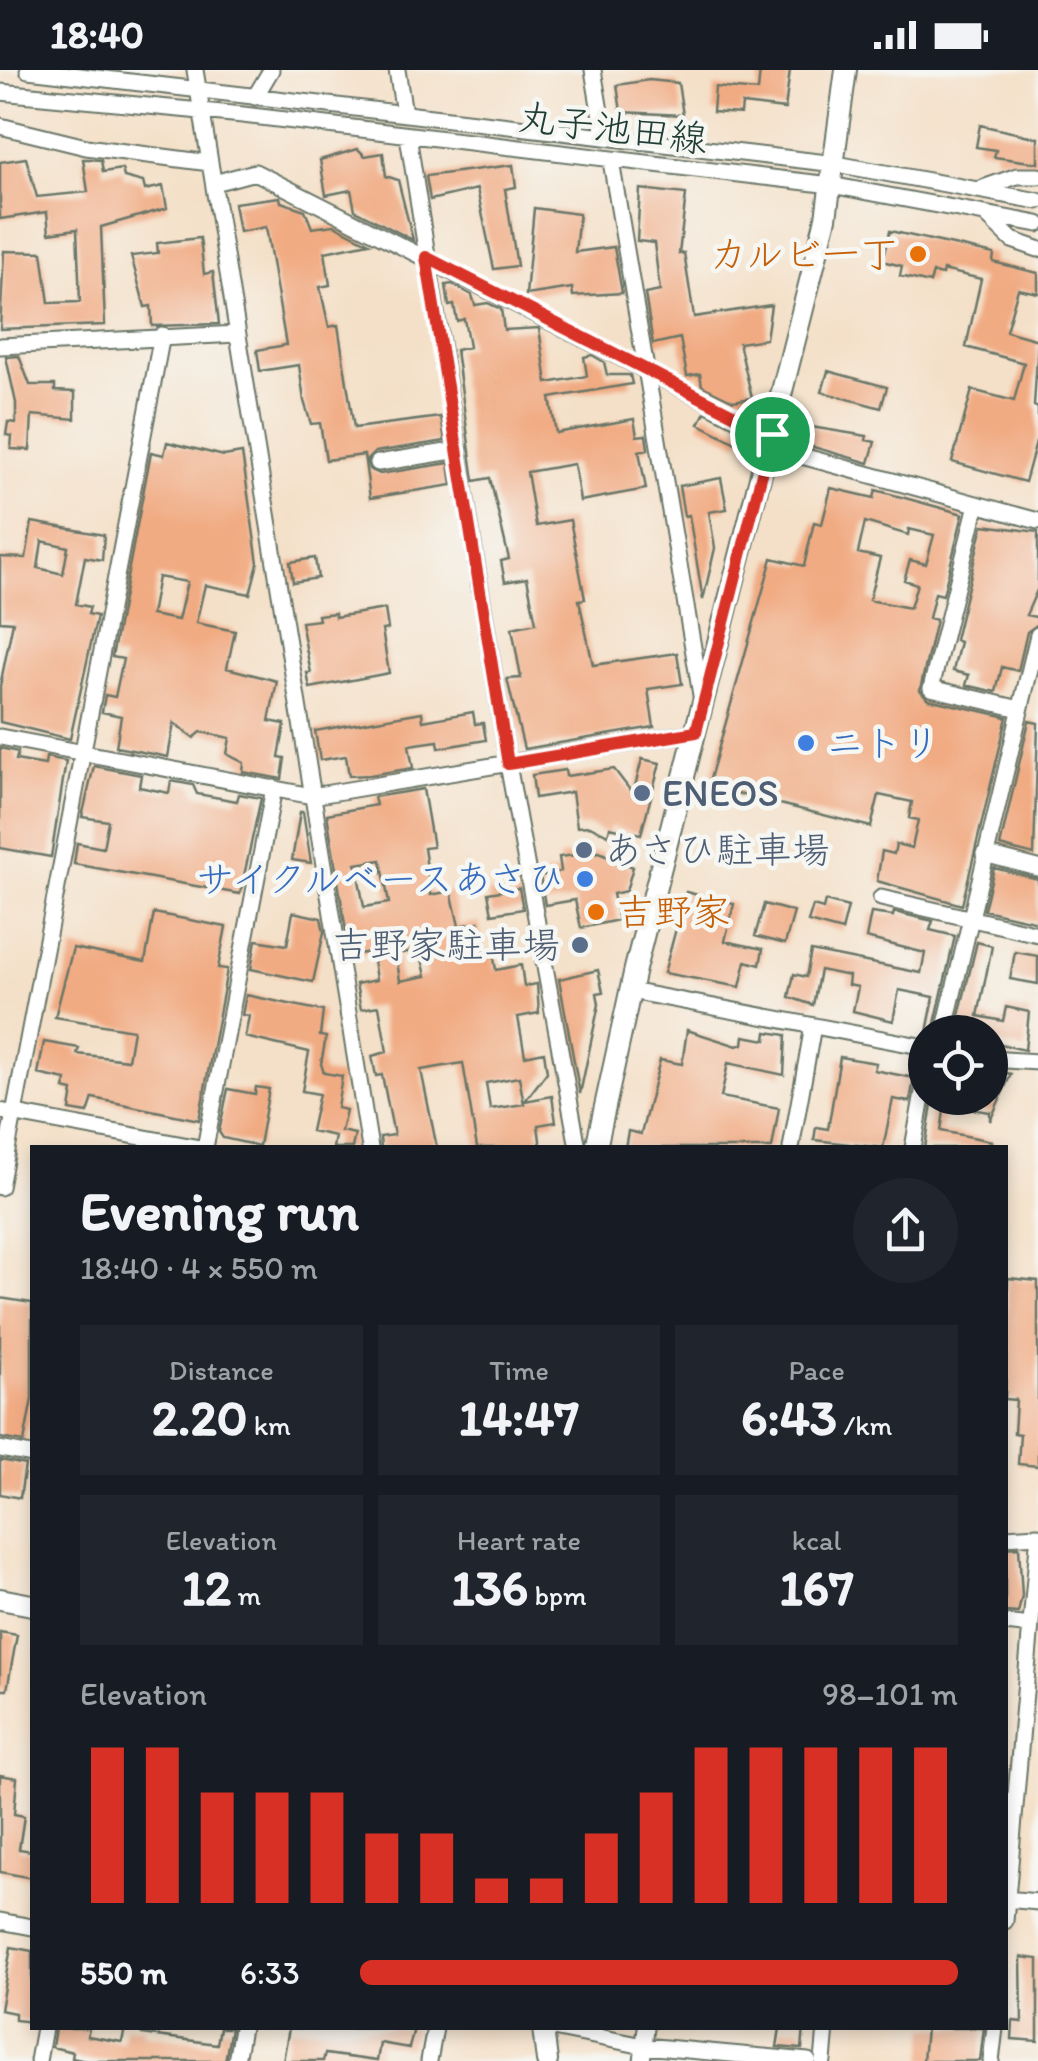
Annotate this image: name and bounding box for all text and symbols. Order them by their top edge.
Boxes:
text: 18:40 [50,12,144,58]
street label: 丸子池田線 [516,94,710,162]
place label: カルビ一丁 [710,231,898,277]
marker: カルビ一丁 [907,243,929,265]
pin [730,392,815,477]
icon: arrive [745,407,800,462]
place label: ニトリ [826,720,940,766]
marker: ニトリ [795,732,817,754]
place label: ENEOS [662,770,779,816]
marker: ENEOS [631,782,653,804]
place label: あさひ駐車場 [604,827,830,873]
marker: あさひ駐車場 [573,839,595,861]
place label: サイクルベースあさひ [196,856,565,902]
marker: サイクルベースあさひ [574,868,596,890]
place label: 吉野家 [616,889,730,935]
marker: 吉野家 [585,901,607,923]
place label: 吉野家駐車場 [332,922,560,968]
marker: 吉野家駐車場 [569,934,591,956]
map controls [908,1015,1008,1115]
button: locate [908,1015,1008,1115]
text: Evening run [80,1178,359,1244]
button: share [853,1178,958,1283]
text: 18:40 · 4 × 550 m [80,1249,318,1287]
text: Distance [169,1353,274,1387]
text: Time [489,1353,549,1387]
text: Pace [789,1353,845,1387]
text: 2.20 [152,1387,248,1448]
text: 14:47 [459,1387,579,1448]
text: 6:43 [741,1387,837,1448]
text: km [248,1408,291,1442]
text: /km [837,1408,892,1442]
text: Elevation [166,1523,277,1557]
text: Heart rate [457,1523,581,1557]
text: kcal [792,1523,842,1557]
text: 12 [182,1557,231,1618]
text: 136 [451,1557,528,1618]
text: 167 [779,1557,854,1618]
text: m [231,1578,261,1612]
text: bpm [528,1578,587,1612]
text: Elevation [80,1675,207,1713]
text: 98–101 m [822,1675,958,1713]
text: 550 m [80,1954,167,1992]
text: 6:33 [240,1954,300,1992]

